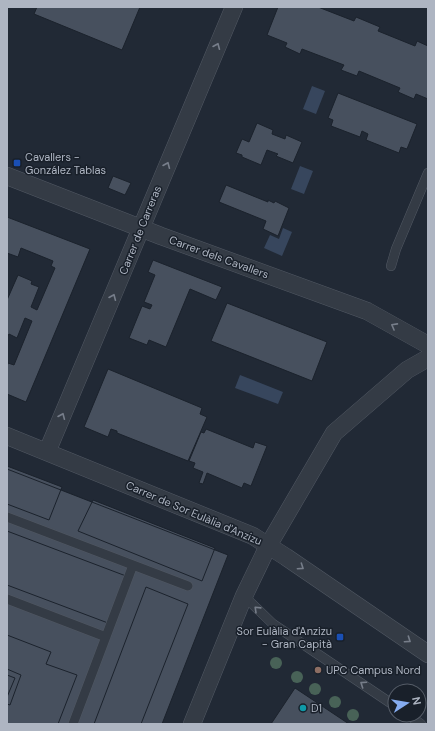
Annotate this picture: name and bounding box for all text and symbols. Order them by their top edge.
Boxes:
one-way arrow [213,42,221,49]
place label: Cavallers - González Tablas [25,150,106,177]
marker: Cavallers - González Tablas [12,158,22,168]
one-way arrow [162,162,170,169]
street label: Carrer de Carreras [116,183,164,277]
street label: Carrer dels Cavallers [167,232,271,282]
one-way arrow [108,293,116,301]
one-way arrow [391,324,398,331]
one-way arrow [58,413,66,420]
street label: Carrer de Sor Eulàlia d'Anzizu [124,478,264,548]
one-way arrow [296,562,303,569]
one-way arrow [254,606,262,614]
place label: Sor Eulàlia d'Anzizu - Gran Capità [237,624,332,651]
marker: Sor Eulàlia d'Anzizu - Gran Capità [335,632,345,642]
one-way arrow [404,635,411,643]
place label: UPC Campus Nord [326,663,421,677]
marker: UPC Campus Nord [313,665,323,675]
one-way arrow [360,682,367,689]
north arrow [387,683,427,723]
text: N [409,696,424,706]
place label: D1 [311,701,322,715]
marker: D1 [298,703,308,713]

